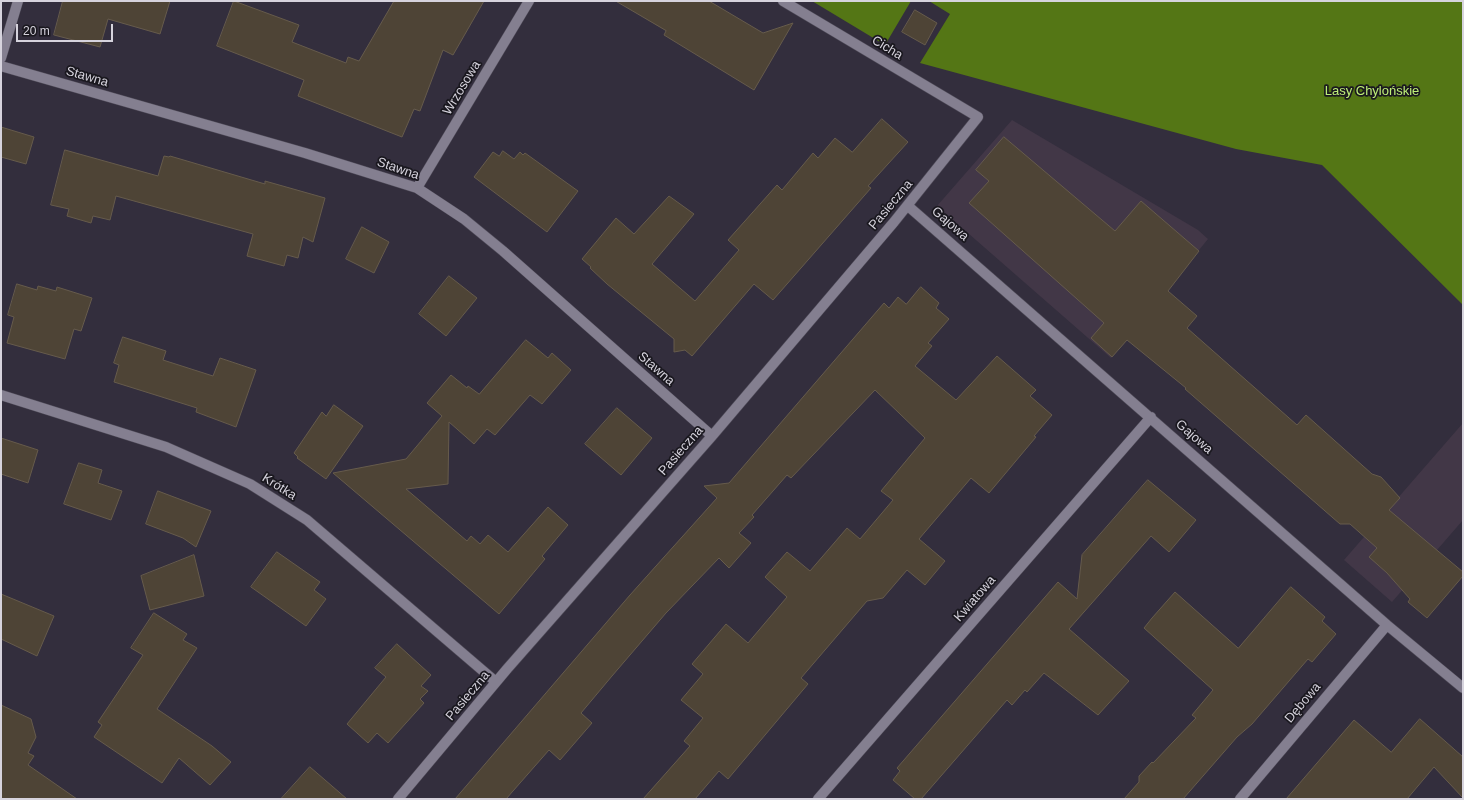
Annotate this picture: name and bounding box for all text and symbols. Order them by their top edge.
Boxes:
scale bar [18,16,115,42]
text: 20 m [23,24,50,38]
street label: Cicha [869,33,905,63]
street label: Wrzosowa [440,58,484,118]
street label: Stawna [64,64,110,90]
park label: Lasy Chylońskie [1325,83,1419,99]
street label: Stawna [375,155,421,183]
street label: Pasieczna [866,177,916,233]
street label: Gajowa [928,204,972,244]
street label: Stawna [635,349,677,389]
street label: Gajowa [1172,417,1216,457]
street label: Pasieczna [655,423,707,479]
street label: Krótka [259,470,299,504]
street label: Kwiatowa [951,573,999,625]
street label: Pasieczna [443,668,493,724]
street label: Dębowa [1282,680,1324,726]

